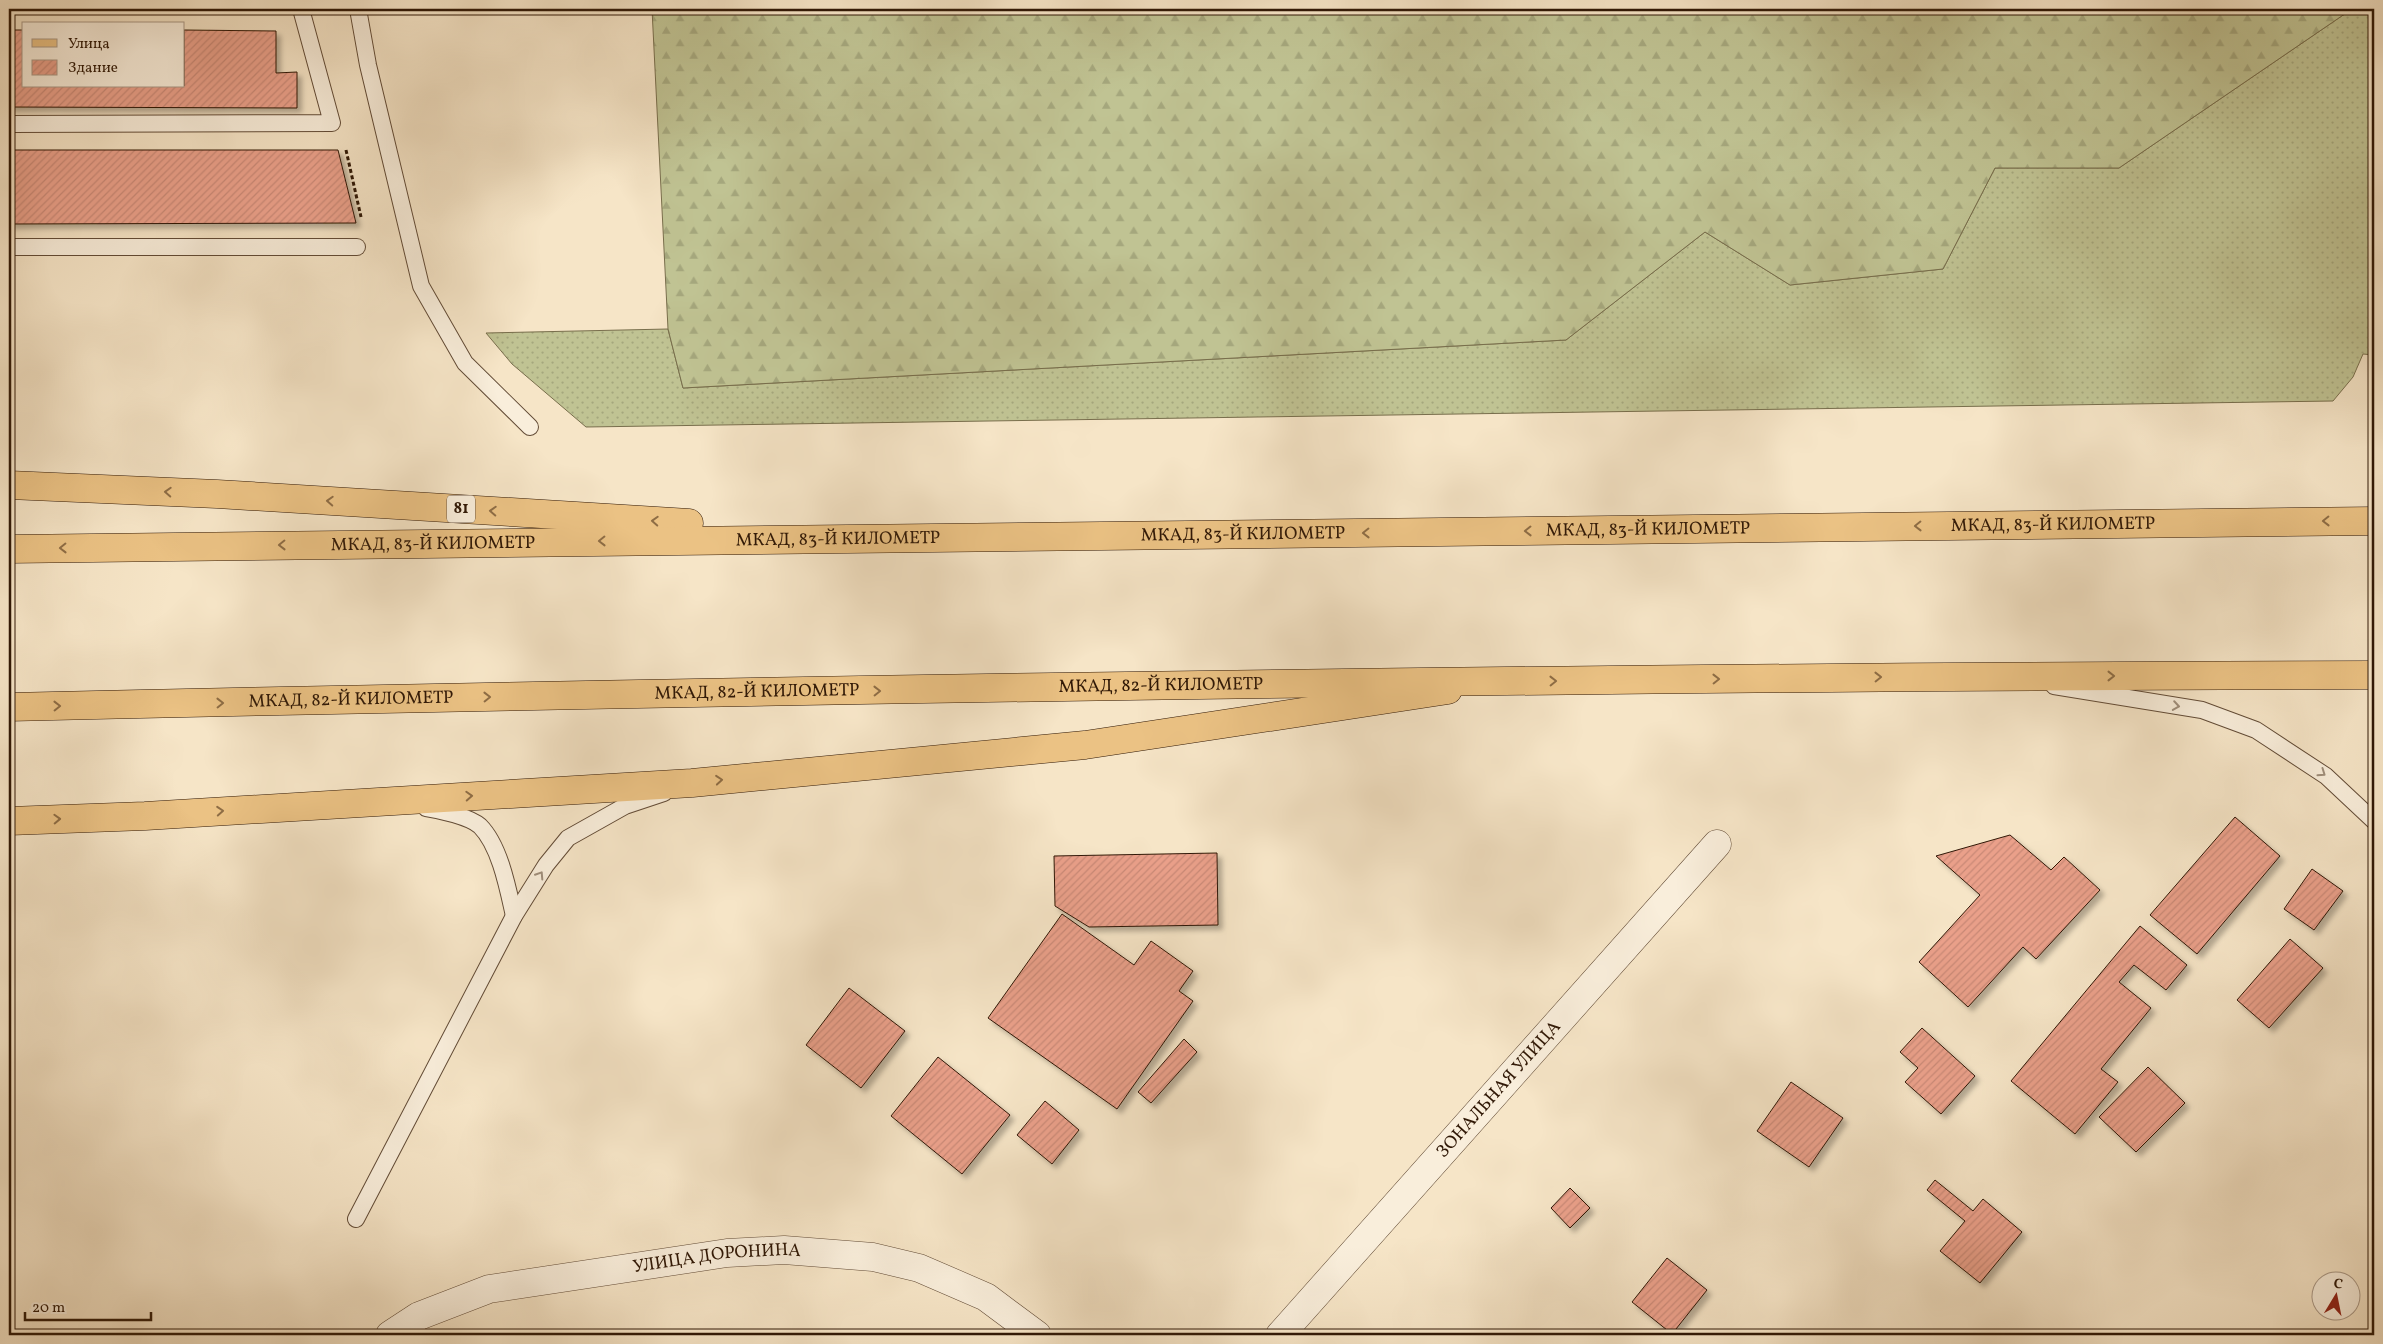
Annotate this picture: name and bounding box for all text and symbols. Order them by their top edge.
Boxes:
legend [22,22,185,88]
text: Улица [68,34,110,55]
text: Здание [68,58,118,79]
one-way arrow [164,487,172,498]
one-way arrow [326,496,334,507]
road number: 81 [447,496,475,522]
one-way arrow [488,506,496,517]
street label: МКАД, 83-Й КИЛОМЕТР [1950,511,2155,539]
one-way arrow [650,516,658,527]
street label: МКАД, 83-Й КИЛОМЕТР [1546,516,1750,543]
one-way arrow [2321,516,2329,526]
street label: МКАД, 83-Й КИЛОМЕТР [1141,521,1345,548]
one-way arrow [1914,521,1922,531]
street label: МКАД, 83-Й КИЛОМЕТР [736,525,940,553]
one-way arrow [1524,526,1532,536]
one-way arrow [1361,528,1369,538]
street label: МКАД, 83-Й КИЛОМЕТР [331,530,535,558]
one-way arrow [598,536,606,546]
one-way arrow [278,540,286,550]
one-way arrow [59,543,67,553]
one-way arrow [2108,671,2115,681]
street label: МКАД, 82-Й КИЛОМЕТР [1058,672,1263,699]
one-way arrow [1875,672,1883,683]
one-way arrow [1712,674,1720,684]
one-way arrow [1550,676,1558,686]
street label: МКАД, 82-Й КИЛОМЕТР [654,678,859,706]
street label: МКАД, 82-Й КИЛОМЕТР [248,685,454,714]
one-way arrow [874,686,882,696]
one-way arrow [484,692,492,703]
one-way arrow [216,697,224,708]
one-way arrow [2172,700,2180,711]
one-way arrow [54,701,62,712]
one-way arrow [2316,767,2326,776]
one-way arrow [715,775,723,786]
one-way arrow [466,790,474,801]
one-way arrow [216,805,224,816]
one-way arrow [54,814,62,824]
one-way arrow [534,871,543,881]
street label: ЗОНАЛЬНАЯ УЛИЦА [1431,1015,1567,1163]
street label: УЛИЦА ДОРОНИНА [631,1237,802,1280]
north arrow [2310,1272,2360,1322]
text: С [2332,1275,2344,1295]
scale bar [25,1289,151,1321]
text: 20 m [32,1298,65,1319]

